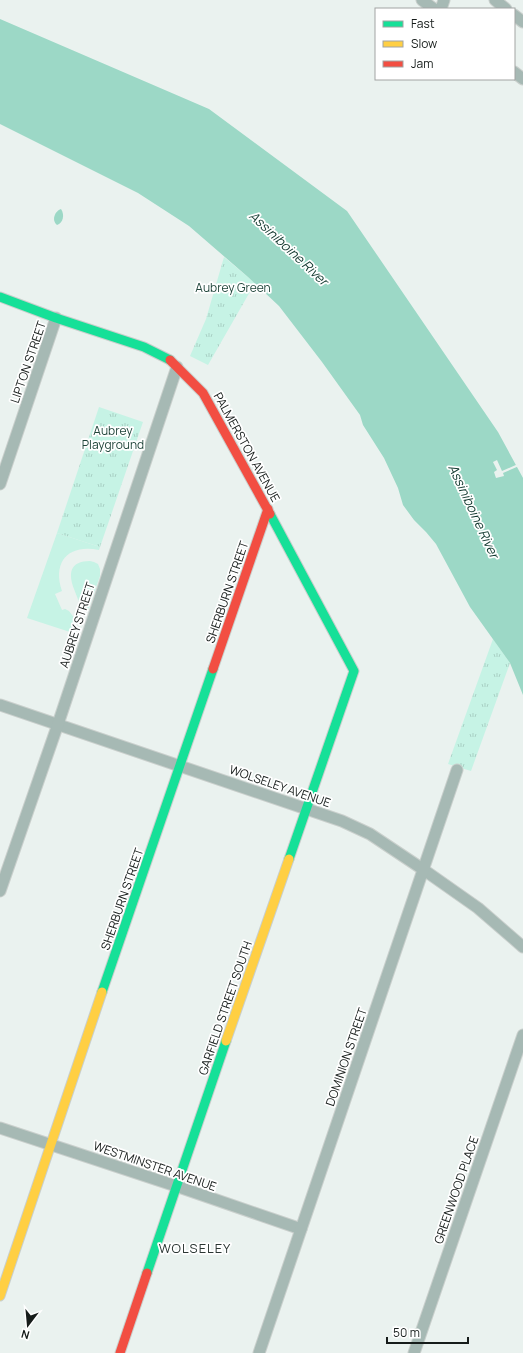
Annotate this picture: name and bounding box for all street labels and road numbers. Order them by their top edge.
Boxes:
street label: LIPTON STREET [6,318,50,405]
street label: PALMERSTON AVENUE [210,389,284,505]
street label: SHERBURN STREET [202,538,253,645]
street label: AUBREY STREET [55,579,99,670]
street label: WOLSELEY AVENUE [227,761,333,811]
street label: SHERBURN STREET [97,845,148,952]
street label: GARFIELD STREET SOUTH [194,939,256,1077]
street label: DOMINION STREET [321,1005,371,1108]
street label: GREENWOOD PLACE [430,1134,482,1246]
street label: WESTMINSTER AVENUE [91,1137,219,1195]

